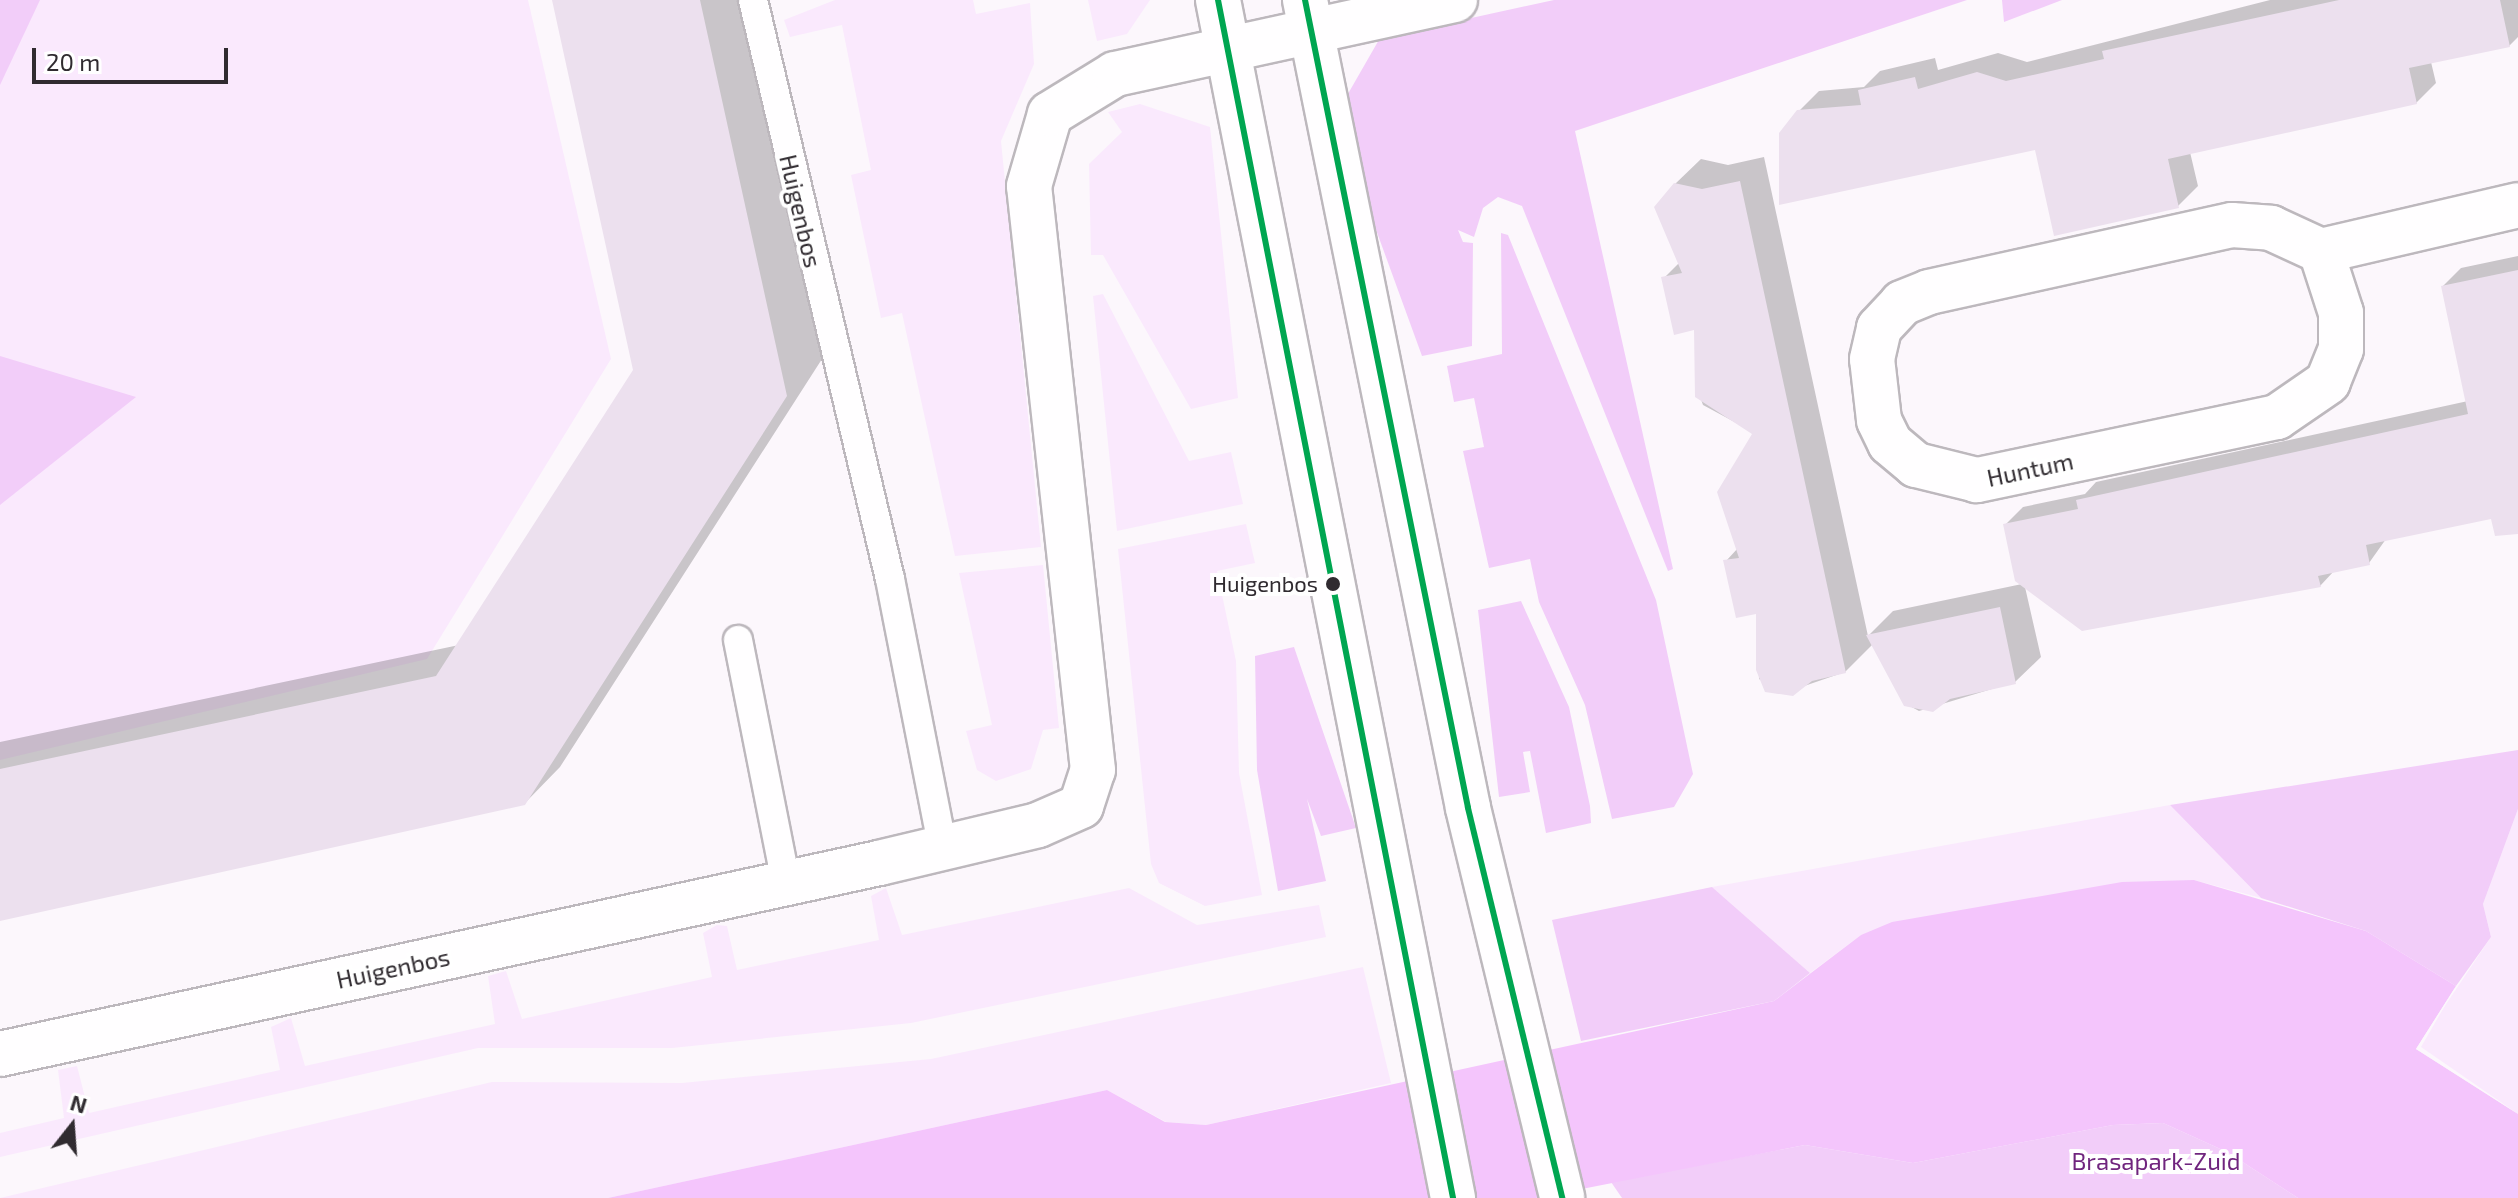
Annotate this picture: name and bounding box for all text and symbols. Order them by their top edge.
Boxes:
scale bar [36,32,232,82]
text: 20 m [46,47,100,76]
street label: Huigenbos [774,152,828,270]
street label: Huntum [1984,446,2076,492]
place label: Huigenbos [1212,571,1318,597]
marker: Huigenbos [1325,576,1341,592]
street label: Huigenbos [334,942,452,994]
north arrow [32,1086,112,1166]
text: N [68,1088,90,1118]
park label: Brasapark-Zuid [2071,1147,2241,1175]

